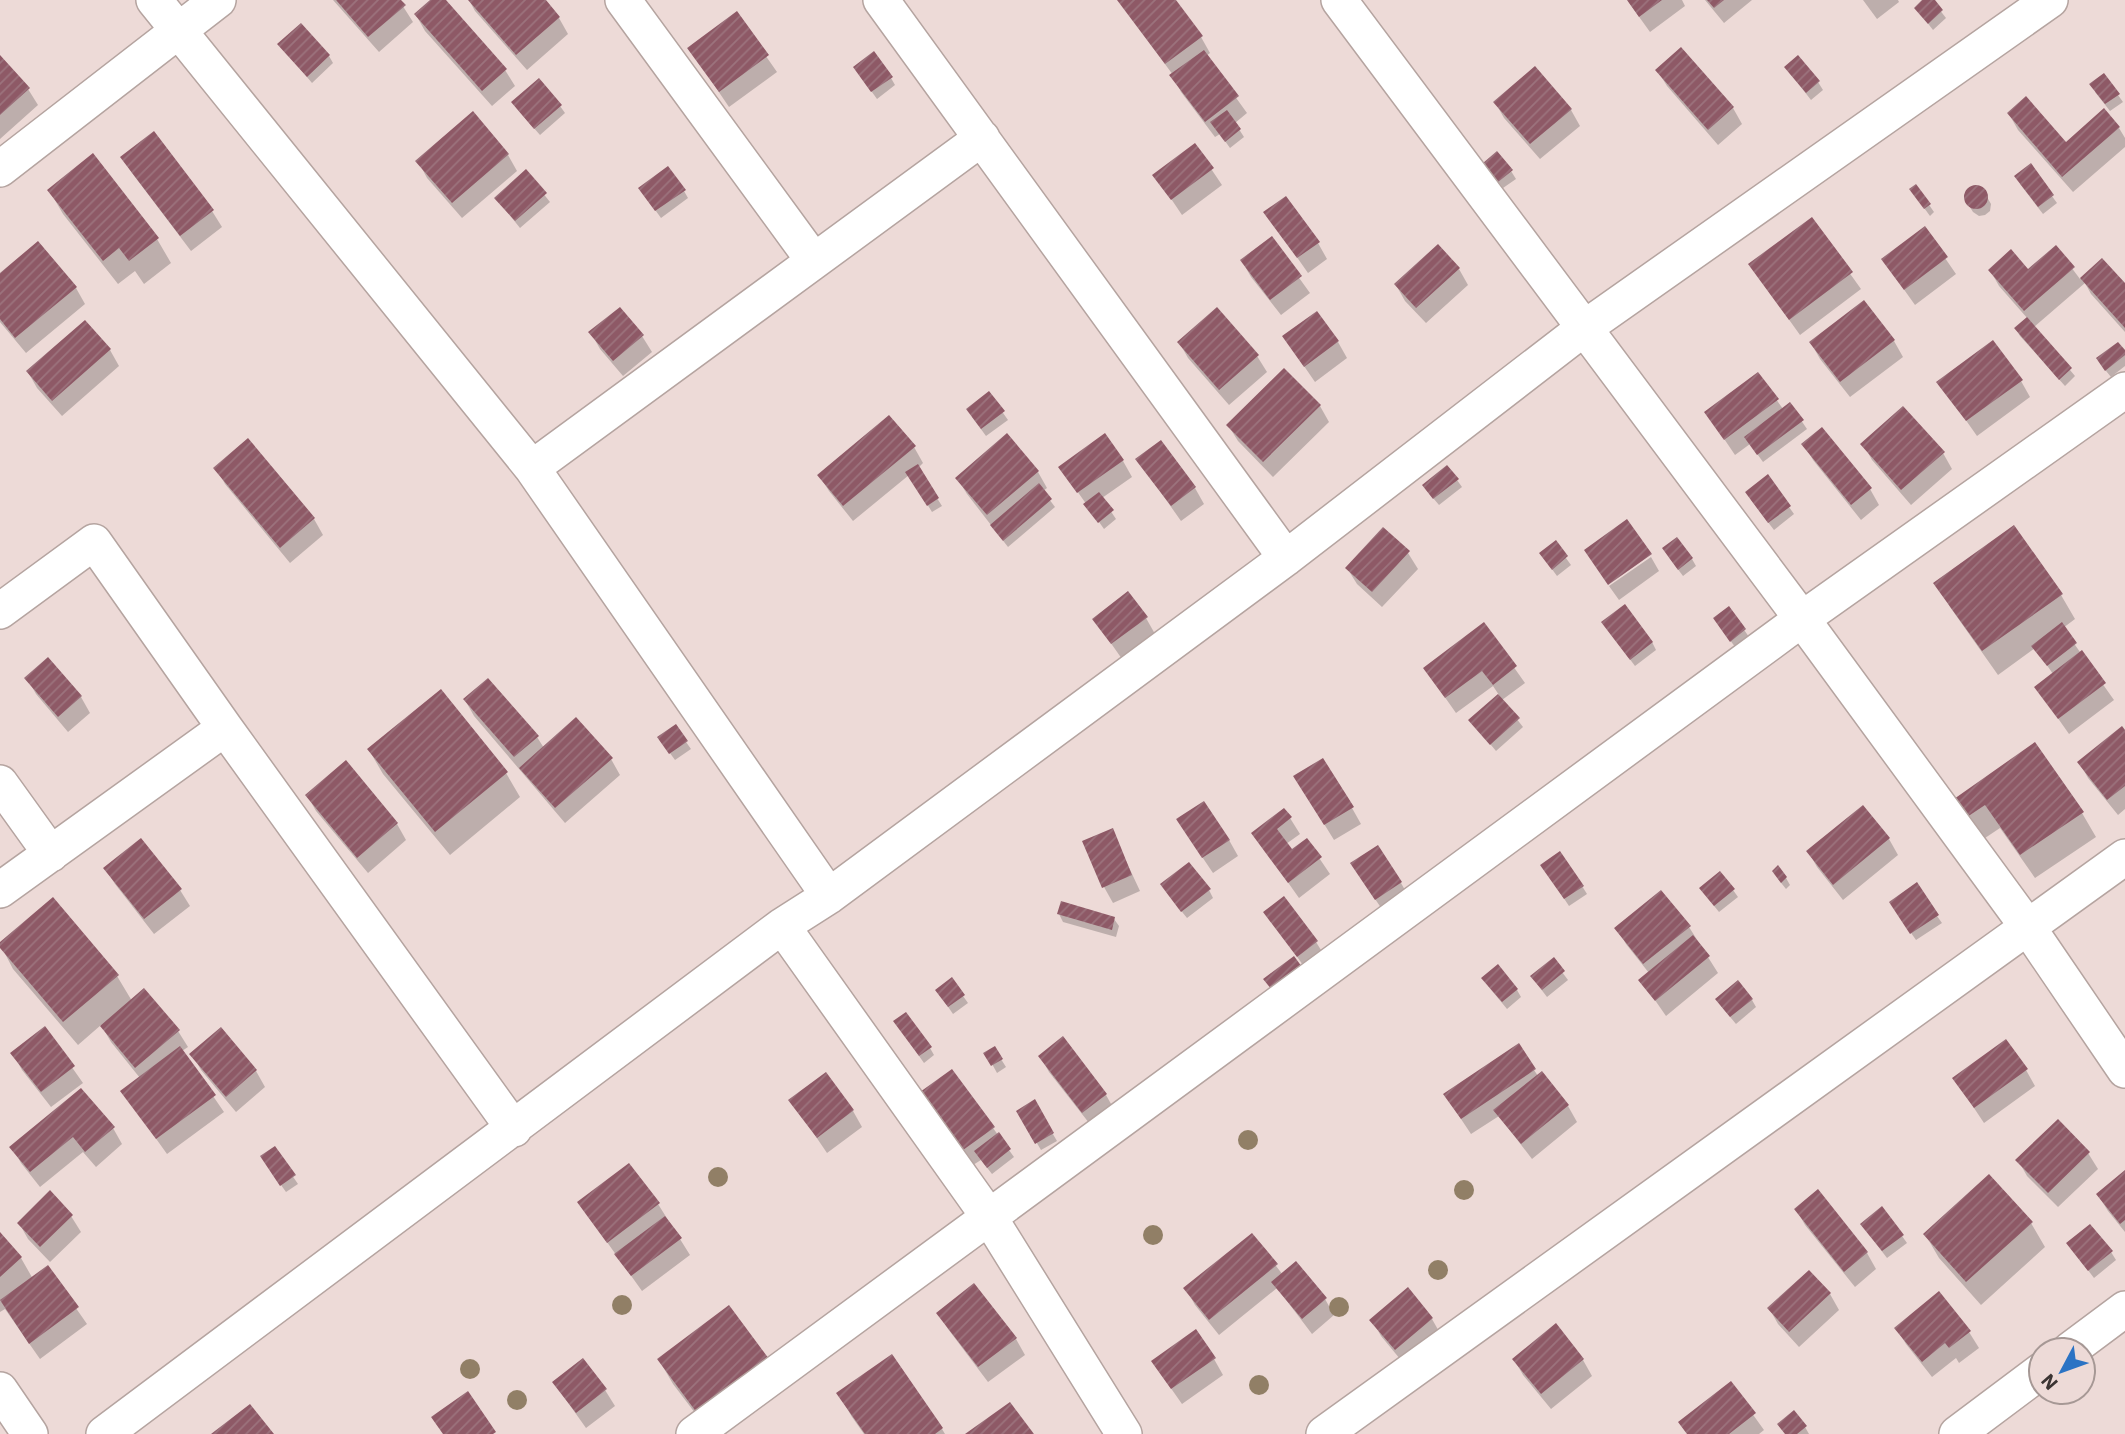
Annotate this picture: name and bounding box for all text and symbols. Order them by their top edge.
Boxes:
north arrow [2027,1336,2097,1406]
text: N [2036,1369,2063,1395]

